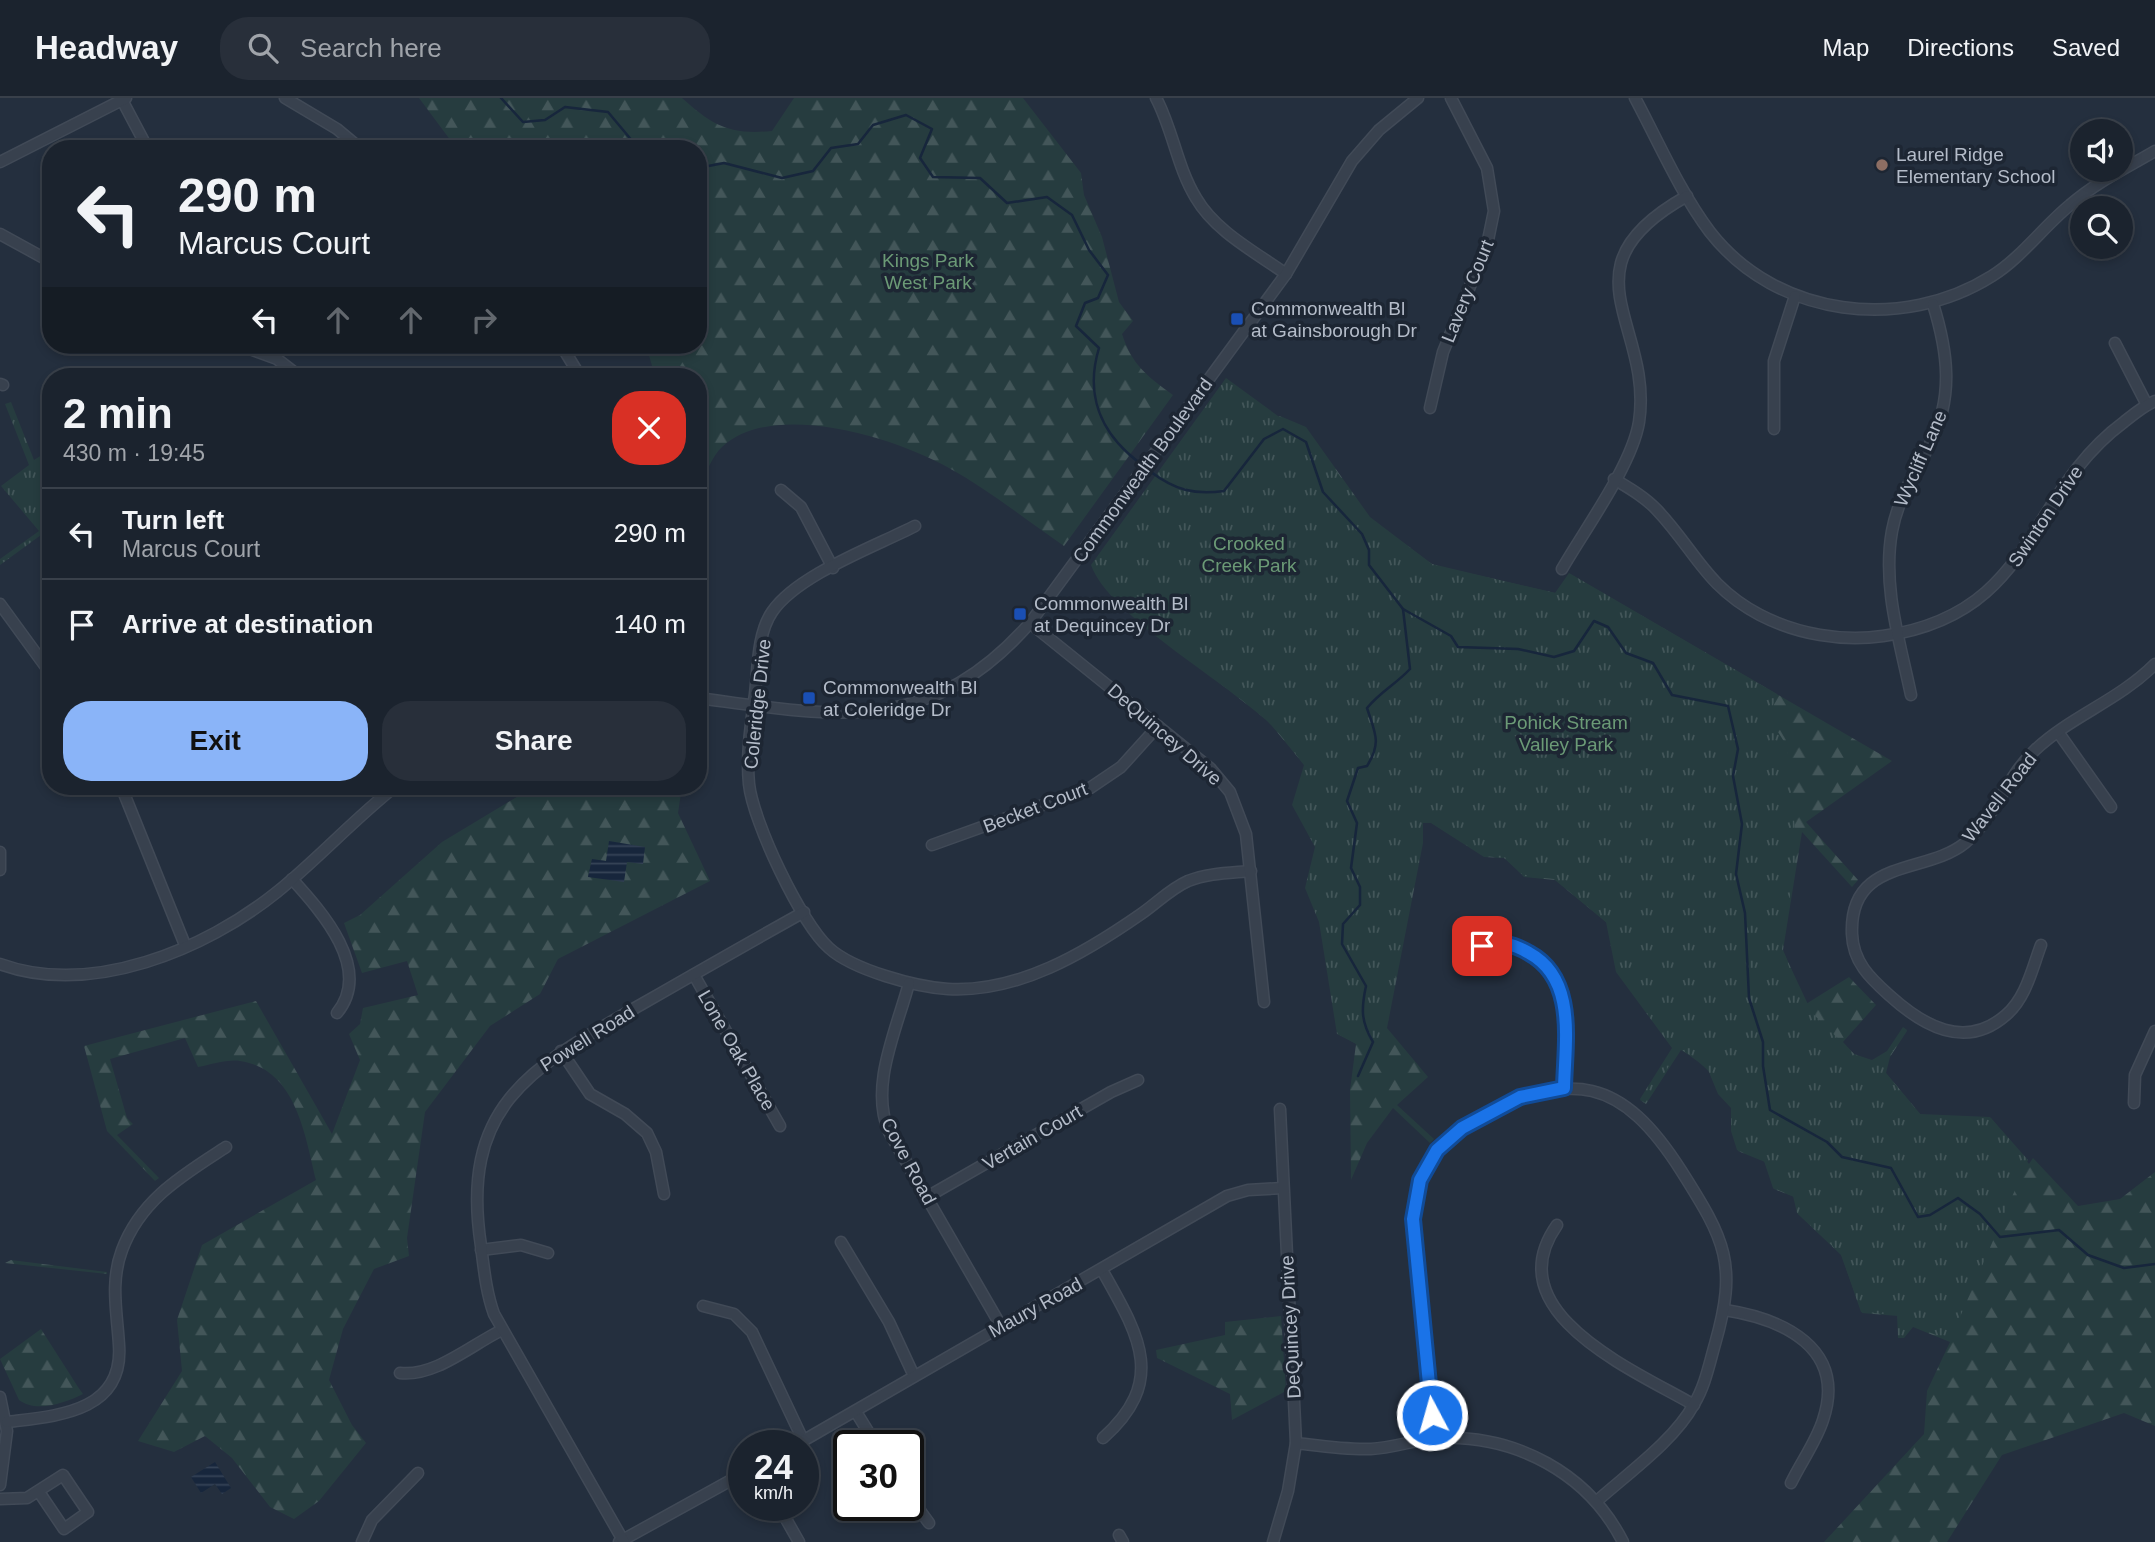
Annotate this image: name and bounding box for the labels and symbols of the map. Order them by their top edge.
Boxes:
place label: Laurel Ridge Elementary School [1896,144,2055,187]
marker: Laurel Ridge Elementary School [1874,157,1890,173]
street label: Lavery Court [1437,236,1498,346]
park label: Kings Park West Park [882,250,974,293]
place label: Commonwealth Bl at Gainsborough Dr [1251,298,1417,341]
marker: Commonwealth Bl at Gainsborough Dr [1229,311,1245,327]
street label: Commonwealth Boulevard [1068,374,1216,567]
street label: Wycliff Lane [1890,407,1951,510]
street label: Swinton Drive [2004,462,2087,571]
park label: Crooked Creek Park [1201,533,1297,576]
place label: Commonwealth Bl at Dequincey Dr [1034,593,1188,636]
marker: Commonwealth Bl at Dequincey Dr [1012,606,1028,622]
street label: Coleridge Drive [740,638,775,770]
place label: Commonwealth Bl at Coleridge Dr [823,677,977,720]
street label: DeQuincey Drive [1104,679,1226,789]
marker: Commonwealth Bl at Coleridge Dr [801,690,817,706]
park label: Pohick Stream Valley Park [1504,712,1628,755]
street label: Wavell Road [1958,749,2041,846]
street label: Becket Court [980,778,1091,837]
pin [1452,916,1512,976]
street label: Lone Oak Place [694,986,779,1114]
street label: Powell Road [536,1001,638,1076]
street label: Vertain Court [979,1100,1086,1174]
street label: Cove Road [877,1114,940,1208]
street label: DeQuincey Drive [1276,1255,1305,1399]
street label: Maury Road [985,1273,1086,1342]
position arrow [1395,1378,1469,1452]
speed limit sign: 30 [833,1430,924,1521]

